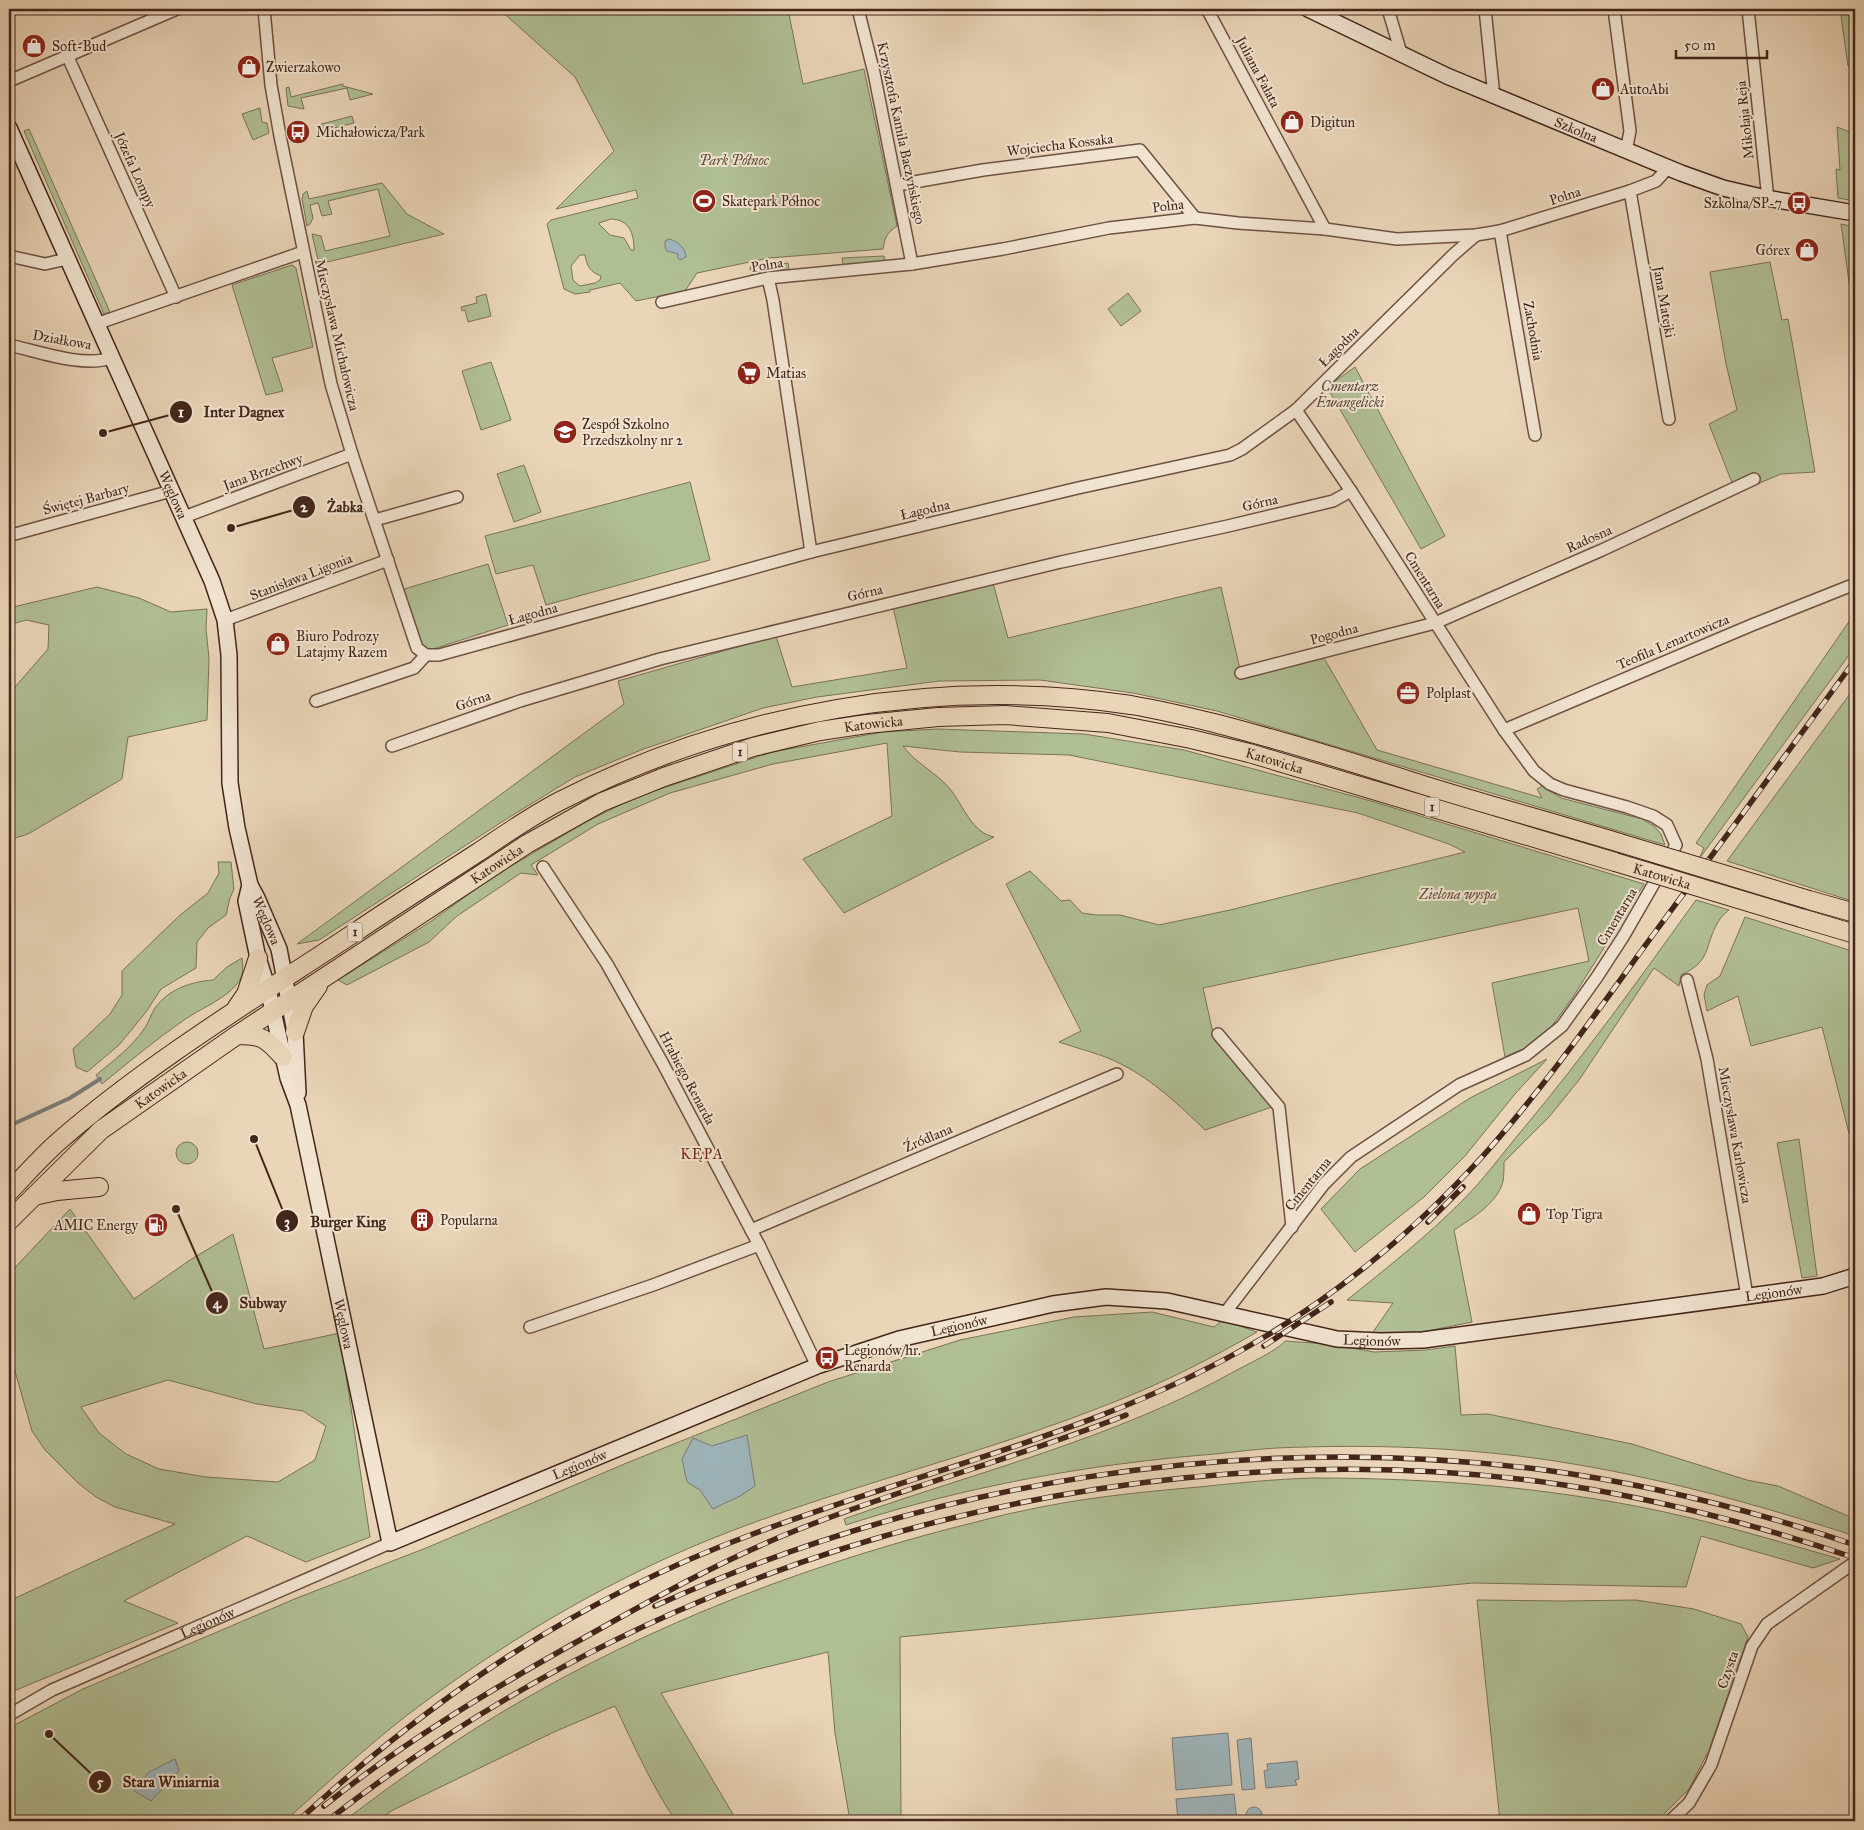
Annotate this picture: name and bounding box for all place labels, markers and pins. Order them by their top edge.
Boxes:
shop icon: Soft-Bud [21,33,47,59]
place label: Soft-Bud [52,38,106,55]
shop icon: Zwierzakowo [236,54,262,80]
place label: Zwierzakowo [266,59,341,76]
shop icon: AutoAbi [1590,76,1616,102]
place label: AutoAbi [1619,81,1669,98]
shop icon: Digitun [1279,109,1305,135]
place label: Digitun [1310,114,1356,131]
bus stop icon: Michałowicza/Park [285,119,311,145]
place label: Michałowicza/Park [316,124,425,141]
sports icon: Skatepark Północ [691,188,717,214]
bus stop icon: Szkolna/SP-7 [1786,190,1812,216]
place label: Skatepark Północ [722,193,820,210]
place label: Szkolna/SP-7 [1704,195,1782,212]
shop icon: Górex [1794,237,1820,263]
place label: Górex [1755,242,1791,259]
supermarket icon: Matias [736,360,762,386]
place label: Matias [766,365,806,382]
callout: Inter Dagnex [169,397,295,427]
place label: Zespół Szkolno Przedszkolny nr 2 [582,416,683,449]
school or university icon: Zespół Szkolno Przedszkolny nr 2 [552,419,578,445]
callout: Żabka [291,492,373,522]
place label: Biuro Podrozy Latajmy Razem [296,628,388,661]
shop icon: Biuro Podrozy Latajmy Razem [265,631,291,657]
office icon: Polplast [1395,680,1421,706]
place label: Polplast [1426,685,1471,702]
shop icon: Top Tigra [1516,1201,1542,1227]
callout: Burger King [275,1206,395,1236]
place label: Top Tigra [1546,1206,1603,1223]
building icon: Popularna [409,1207,435,1233]
fuel station icon: AMIC Energy [143,1212,169,1238]
place label: Popularna [440,1212,498,1229]
place label: AMIC Energy [53,1217,138,1234]
callout: Subway [205,1288,297,1318]
place label: Legionów/hr. Renarda [844,1342,921,1375]
bus stop icon: Legionów/hr. Renarda [814,1345,840,1371]
callout: Stara Winiarnia [87,1767,229,1797]

